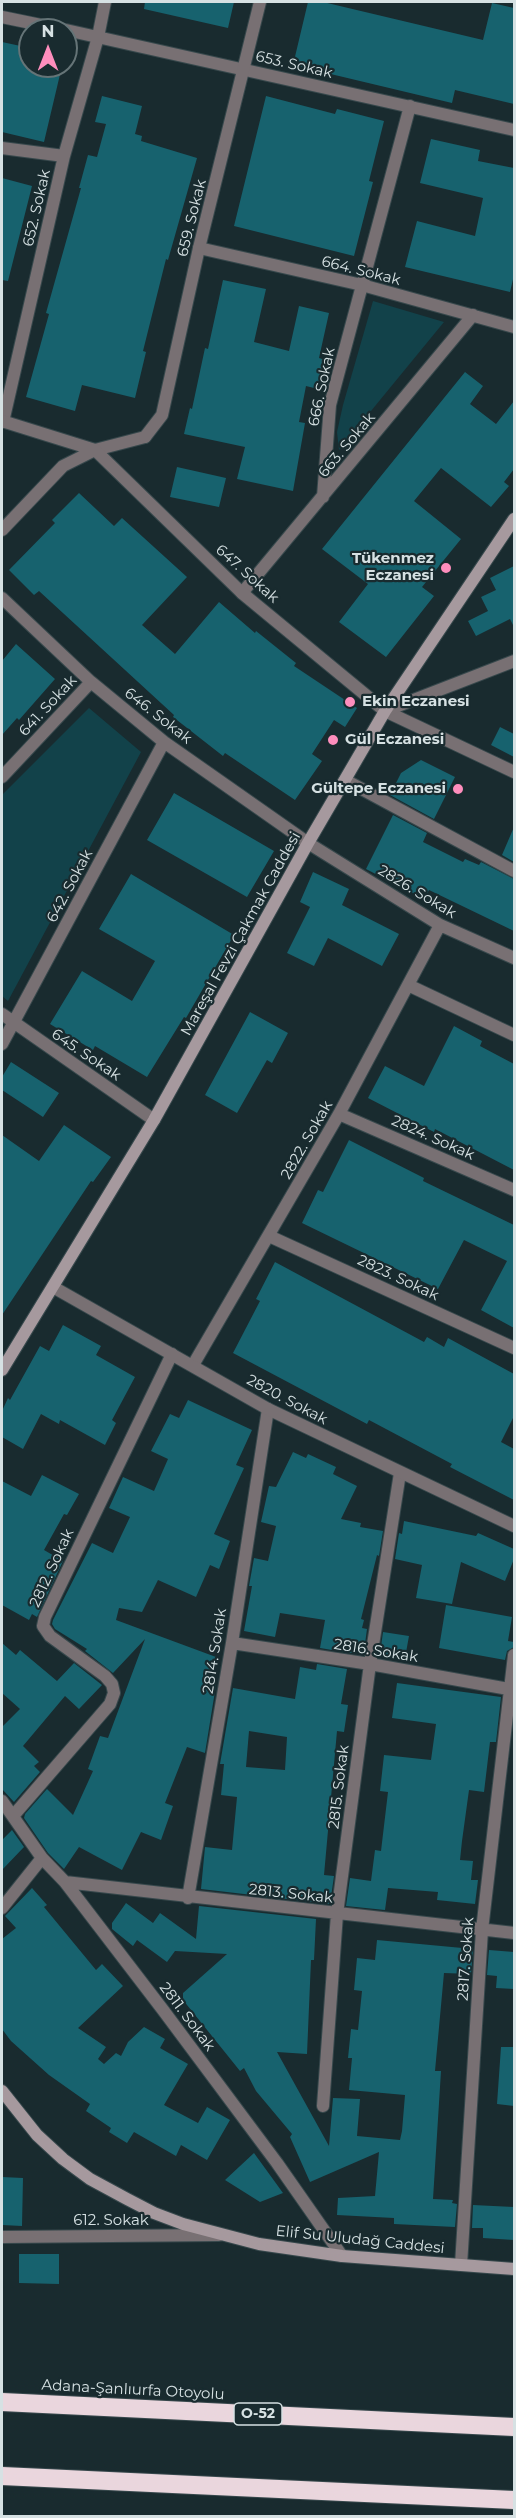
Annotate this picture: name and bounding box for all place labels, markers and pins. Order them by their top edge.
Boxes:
place label: Tükenmez Eczanesi [352,550,434,585]
marker: Tükenmez Eczanesi [439,561,453,575]
place label: Ekin Eczanesi [362,693,470,711]
marker: Ekin Eczanesi [343,695,357,709]
place label: Gül Eczanesi [345,731,444,749]
marker: Gül Eczanesi [326,733,340,747]
place label: Gültepe Eczanesi [311,780,446,798]
marker: Gültepe Eczanesi [451,782,465,796]

